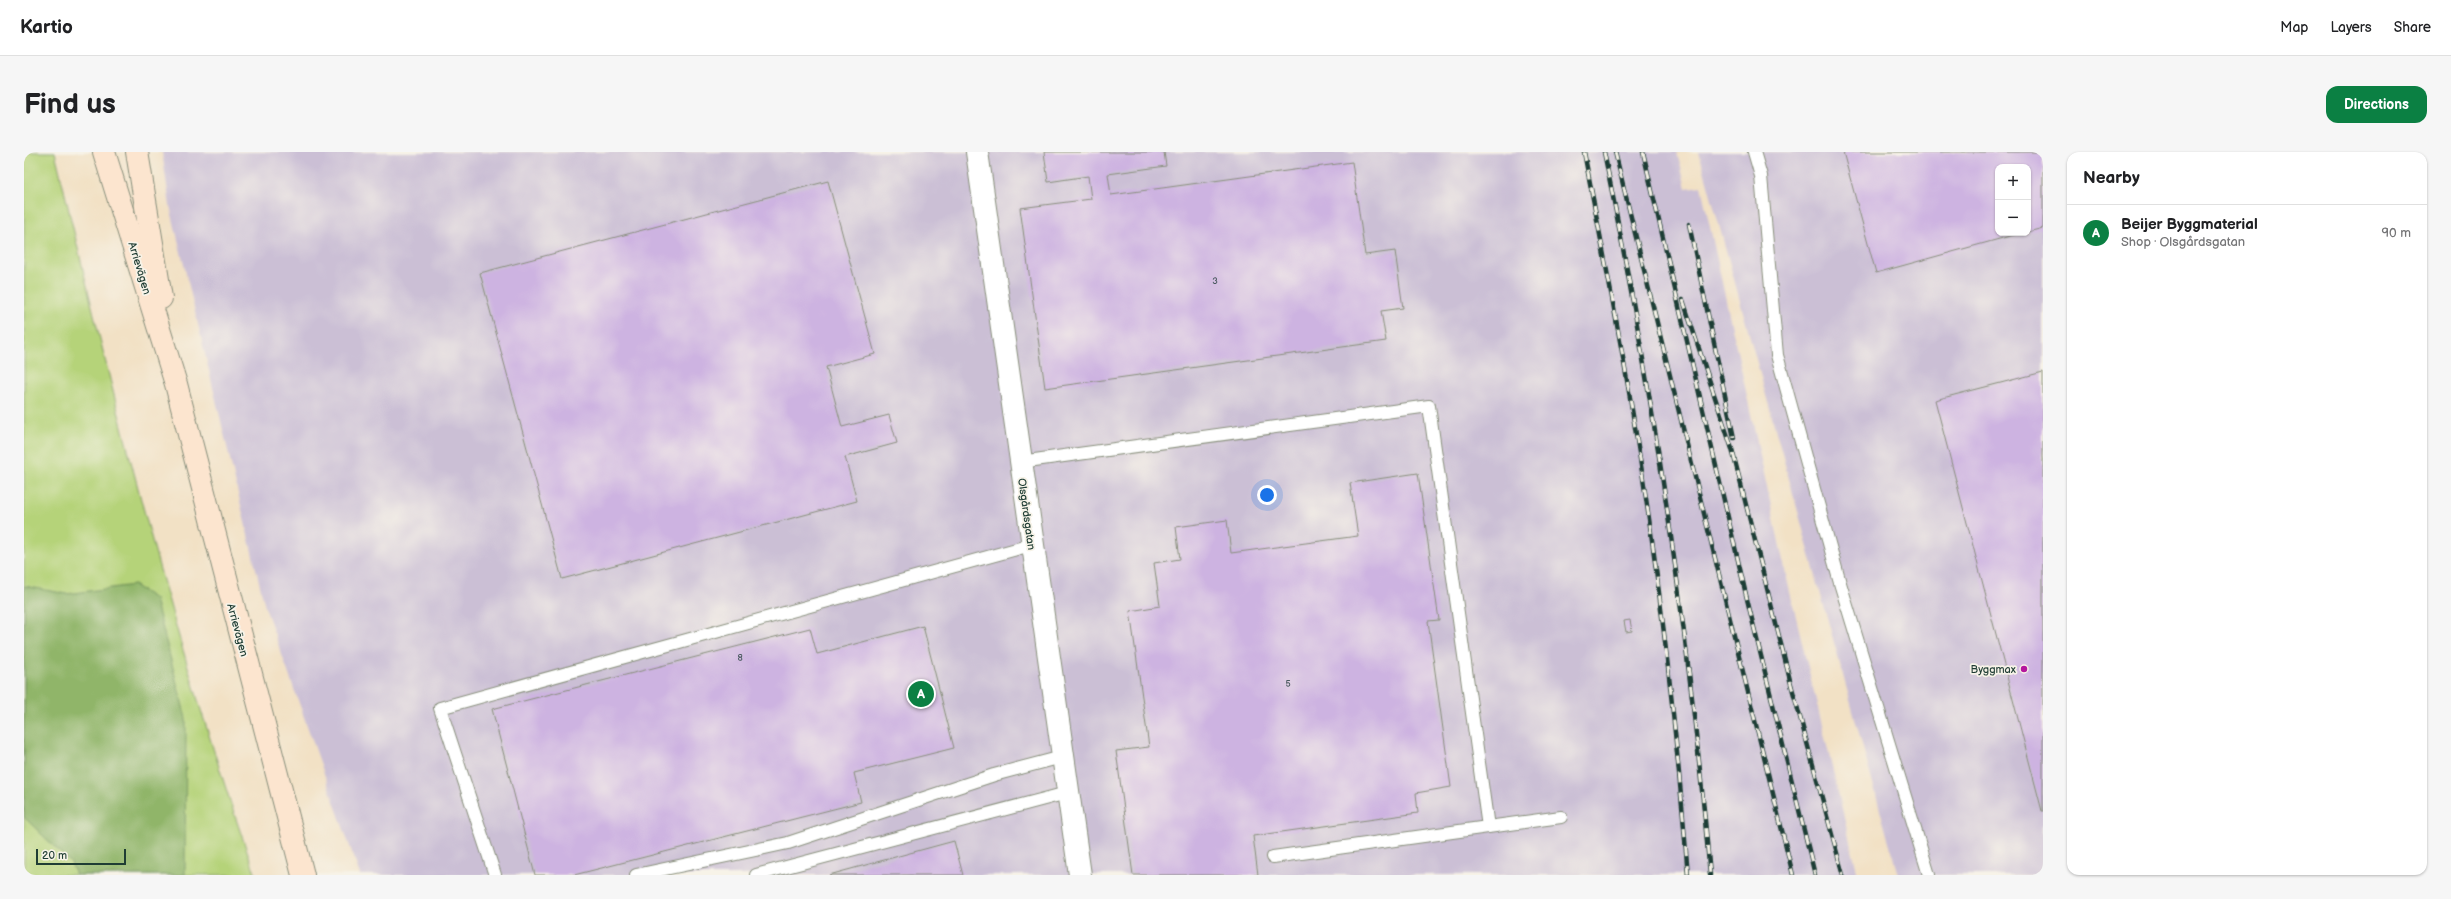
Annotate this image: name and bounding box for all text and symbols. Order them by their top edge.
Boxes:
text: Kartio [20,16,73,39]
text: Map [2280,19,2308,36]
text: Layers [2330,19,2372,36]
text: Share [2394,19,2431,36]
button: Directions [2326,86,2427,123]
text: Find us [24,88,116,121]
map controls [1995,164,2031,236]
button: + [1995,164,2031,200]
text: Nearby [2083,168,2140,188]
button: − [1995,200,2031,236]
text: Beijer Byggmaterial [2121,215,2258,234]
text: A [2092,225,2100,241]
text: 90 m [2382,225,2411,241]
text: Shop · Olsgårdsgatan [2121,234,2245,250]
street label: Arrievägen [125,240,154,296]
house number: 3 [1212,276,1218,287]
street label: Olsgårdsgatan [1015,477,1038,551]
your location [1257,485,1277,505]
street label: Arrievägen [224,602,251,658]
house number: 8 [737,653,743,664]
place label: Byggmax [1971,663,2016,676]
marker: Byggmax [2019,664,2029,674]
pin: A [908,679,934,709]
house number: 5 [1285,679,1291,690]
scale bar [36,847,126,866]
text: 20 m [42,849,67,862]

